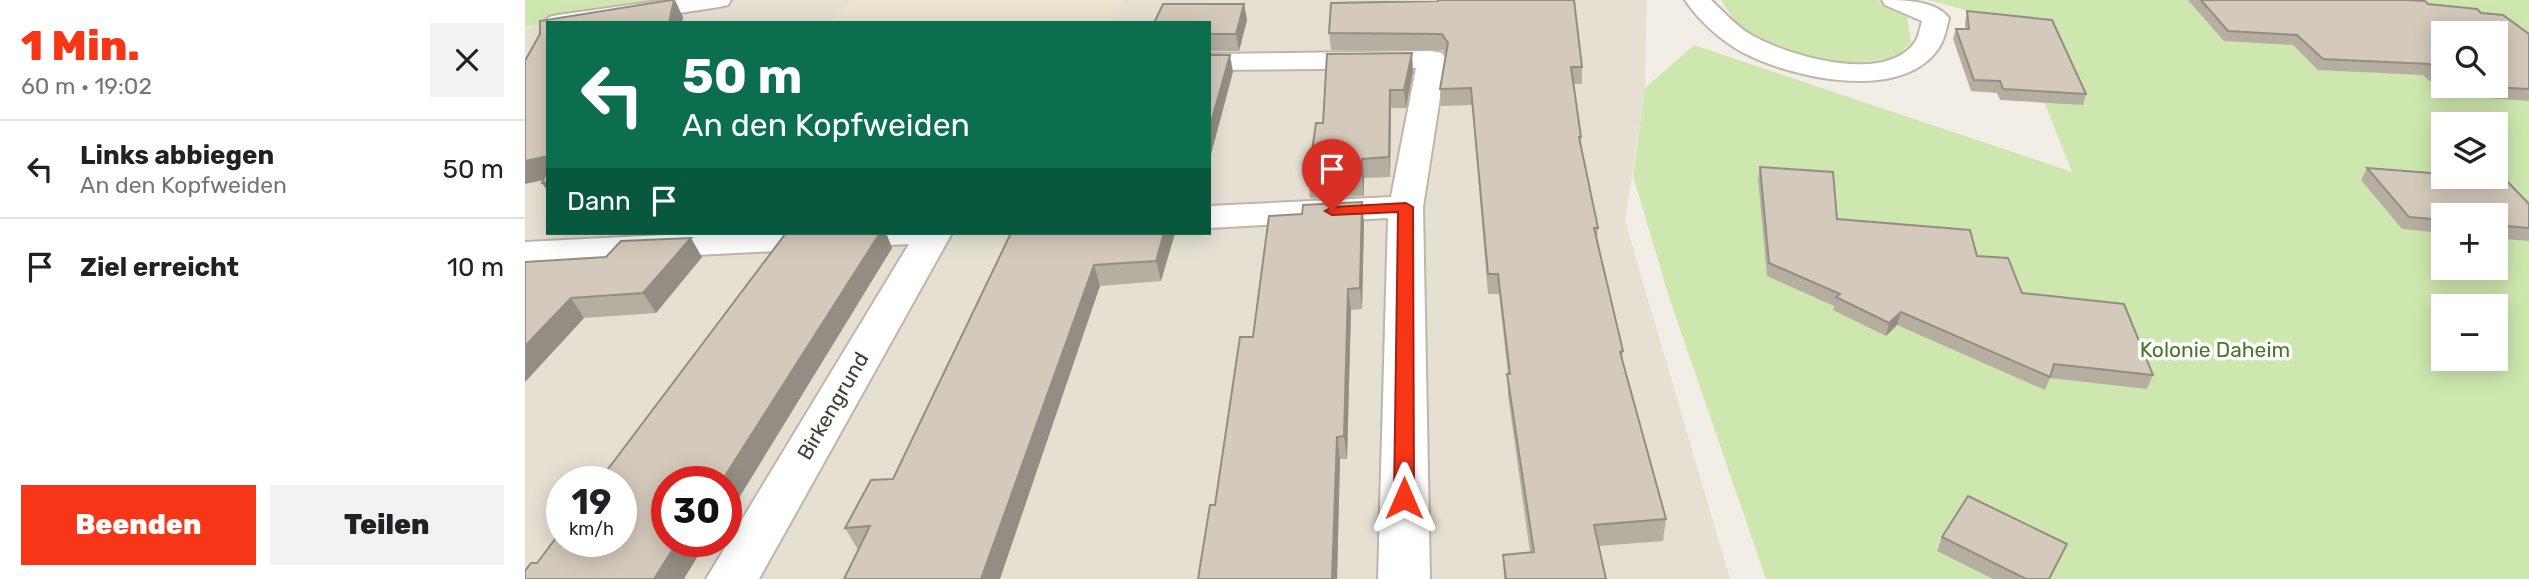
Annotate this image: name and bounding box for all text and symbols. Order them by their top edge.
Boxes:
text: 1 Min. [21,21,140,71]
map controls [2431,21,2508,371]
button: search [2431,21,2508,98]
button: close [430,23,504,97]
text: 50 m [682,47,802,105]
icon: left [567,49,658,140]
text: 60 m · 19:02 [21,72,152,100]
text: An den Kopfweiden [682,106,970,144]
button: layers [2431,112,2508,189]
pin [1302,139,1362,211]
text: Links abbiegen [80,140,274,171]
icon: left [21,150,59,188]
icon: arrive [1313,150,1351,188]
text: 50 m [443,154,504,185]
text: An den Kopfweiden [80,171,287,199]
icon: arrive [645,182,683,220]
text: Dann [567,186,631,217]
button: + [2431,203,2508,280]
icon: arrive [21,248,59,286]
text: Ziel erreicht [80,252,239,283]
text: 10 m [447,252,504,283]
button: − [2431,294,2508,371]
park label: Kolonie Daheim [2140,337,2290,362]
street label: Birkengrund [792,347,873,464]
position arrow [1367,461,1441,535]
speed limit sign: 30 [651,466,742,557]
text: 19 [572,481,611,523]
button: Beenden [21,485,256,565]
button: Teilen [270,485,504,565]
text: km/h [569,518,614,540]

